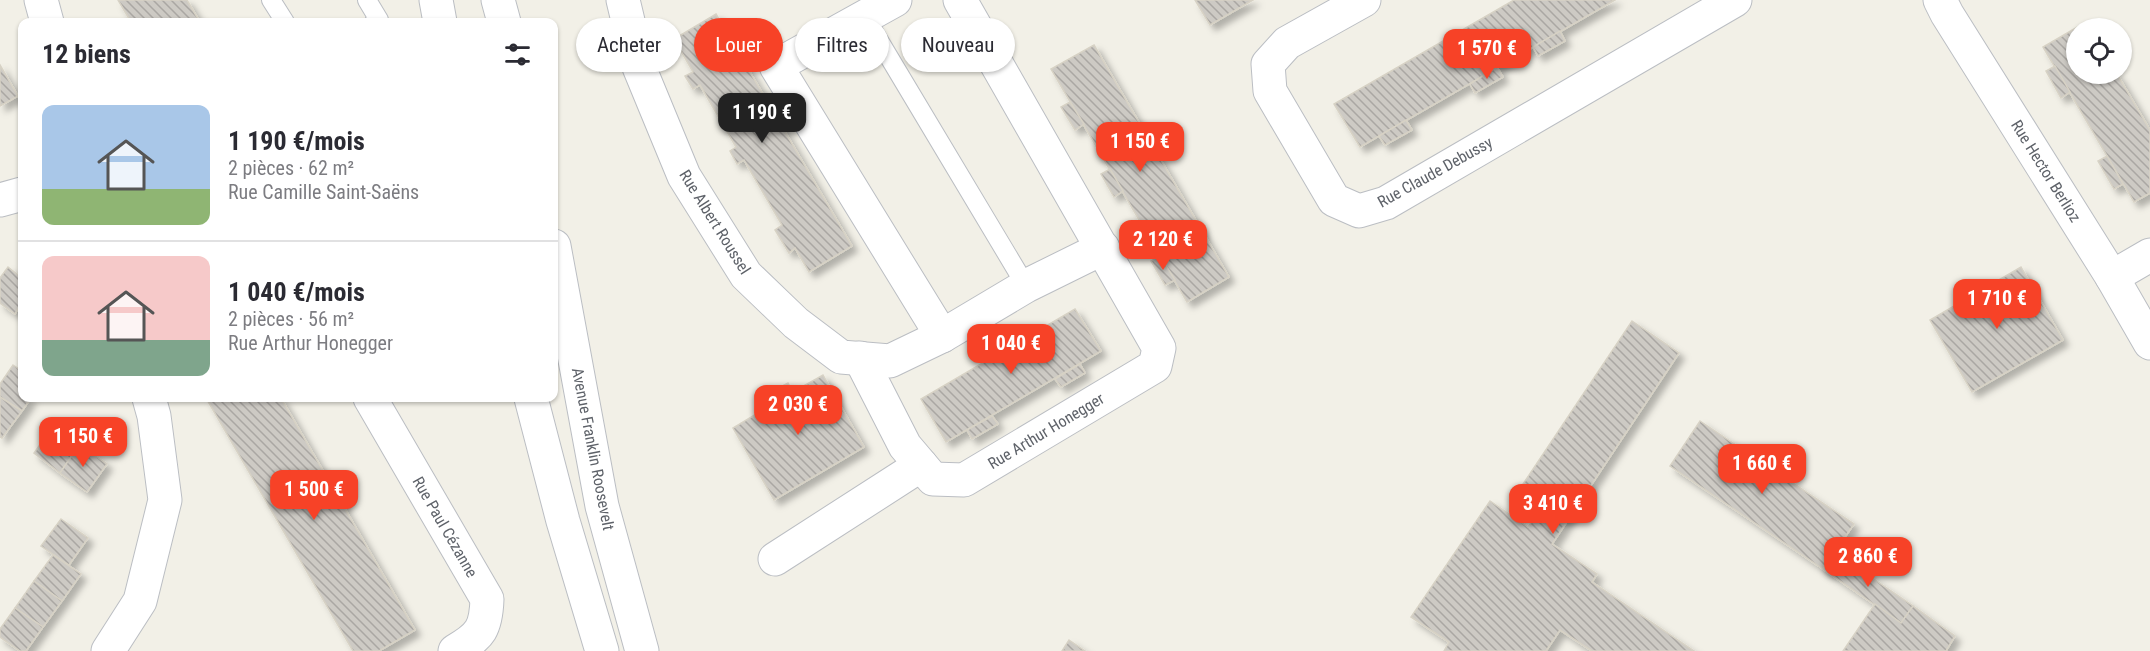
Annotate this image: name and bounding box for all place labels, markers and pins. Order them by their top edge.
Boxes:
pin: 1 570 € [1432,29,1542,80]
pin: 1 190 € [707,93,817,144]
pin: 1 150 € [1085,122,1195,173]
pin: 2 120 € [1108,220,1218,271]
pin: 1 710 € [1942,279,2052,330]
pin: 1 040 € [956,324,1066,375]
pin: 2 030 € [743,385,853,436]
pin: 1 150 € [28,417,138,468]
pin: 1 660 € [1707,444,1817,495]
pin: 1 500 € [259,470,369,521]
pin: 3 410 € [1498,484,1608,535]
pin: 2 860 € [1813,537,1923,588]

